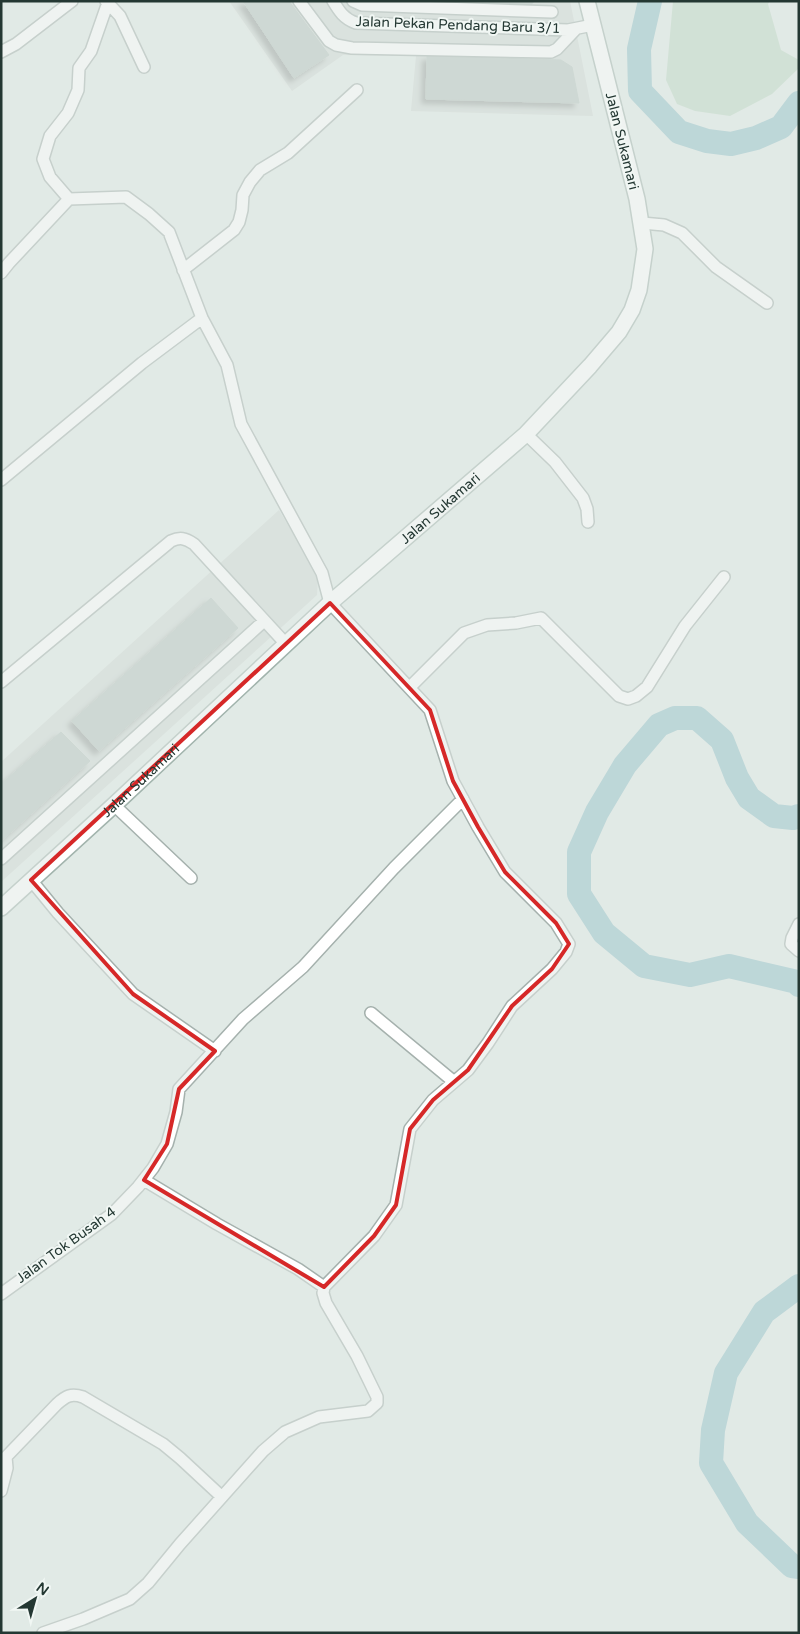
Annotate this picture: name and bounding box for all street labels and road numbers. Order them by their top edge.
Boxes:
street label: Jalan Pekan Pendang Baru 3/1 [355,13,561,37]
street label: Jalan Sukamari [602,90,642,192]
street label: Jalan Sukamari [397,469,483,547]
street label: Jalan Sukamari [98,740,183,821]
street label: Jalan Tok Busah 4 [13,1203,119,1287]

